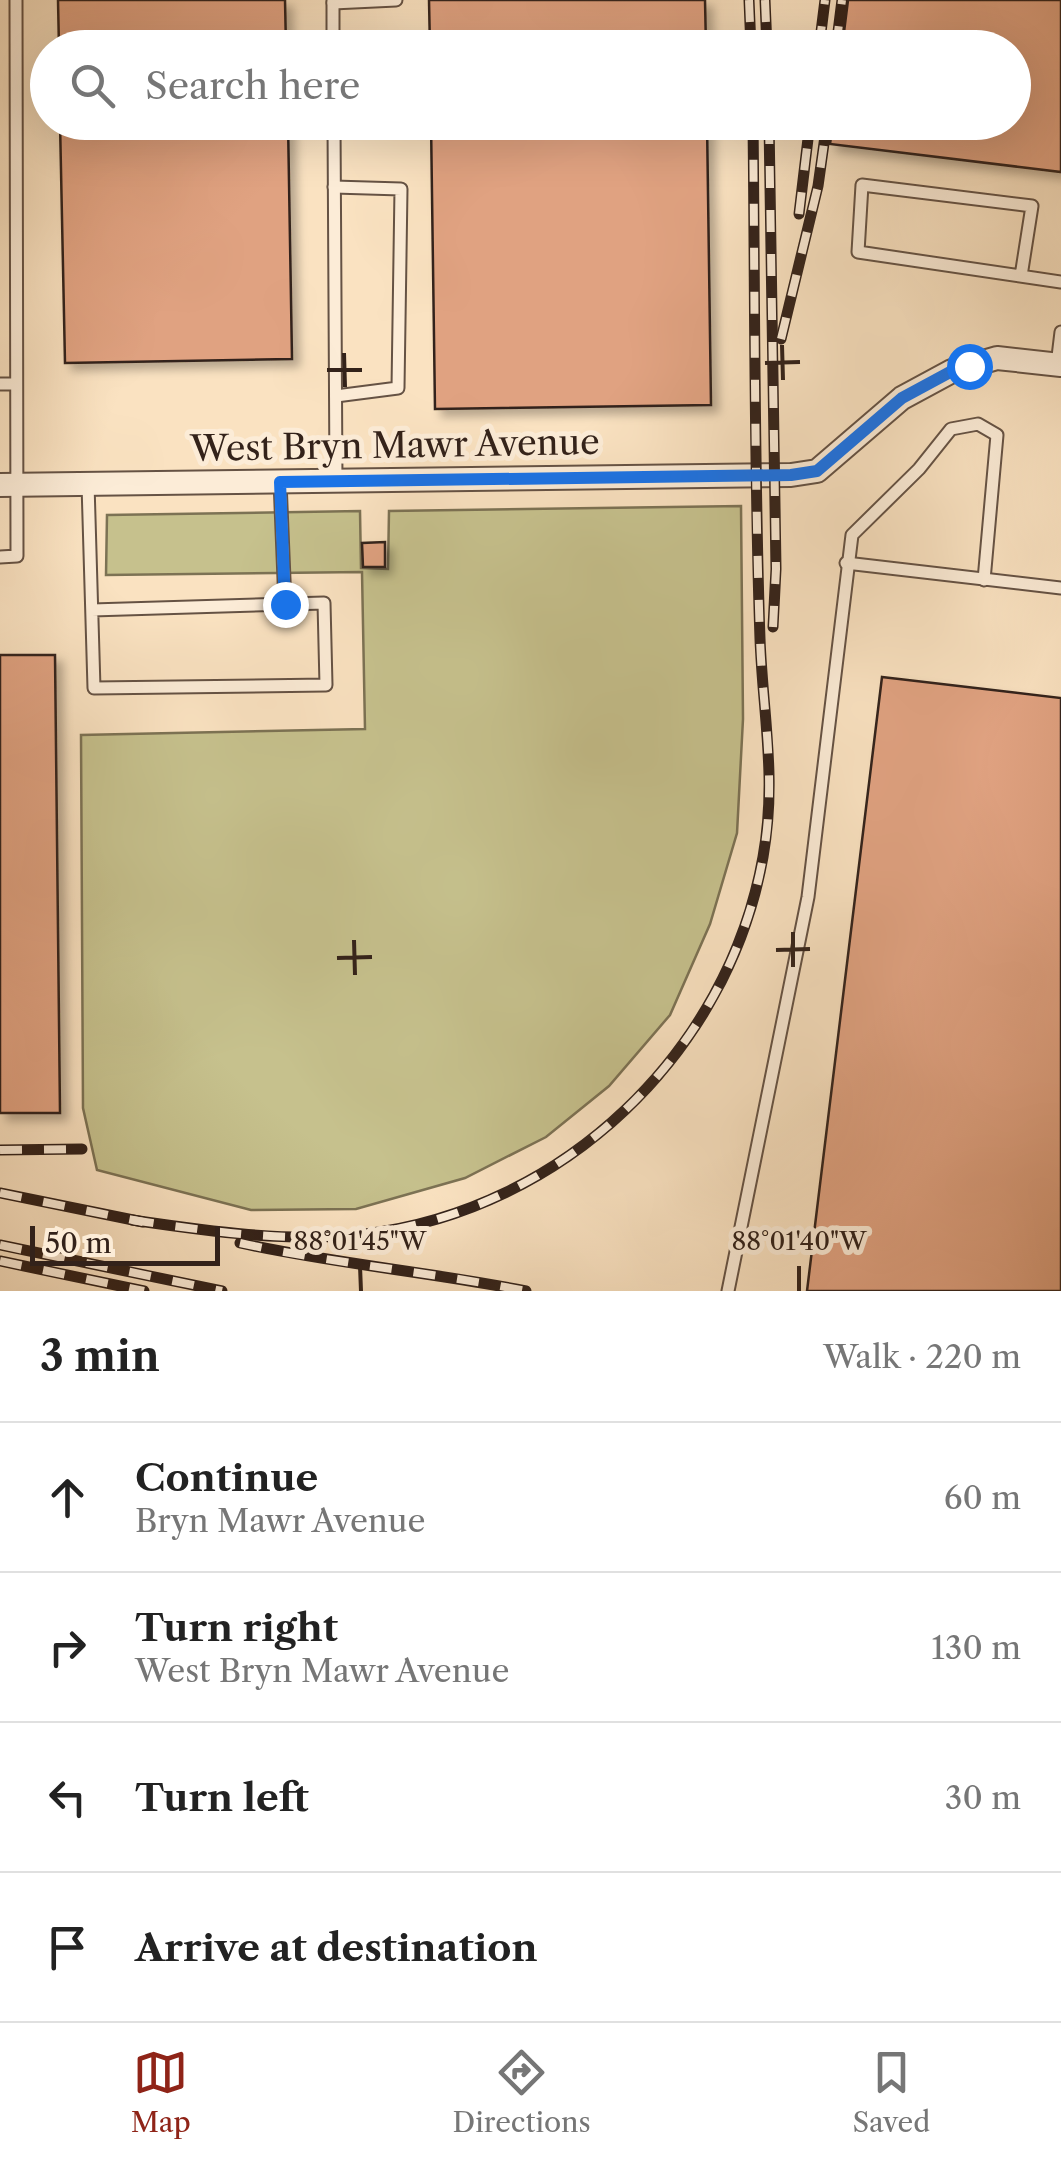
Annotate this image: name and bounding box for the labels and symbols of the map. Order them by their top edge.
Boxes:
route start [947,344,993,390]
street label: West Bryn Mawr Avenue [189,420,600,470]
route end [263,582,309,628]
scale bar [30,1221,220,1266]
text: 88°01'45"W [294,1226,427,1257]
text: 88°01'40"W [731,1226,867,1257]

